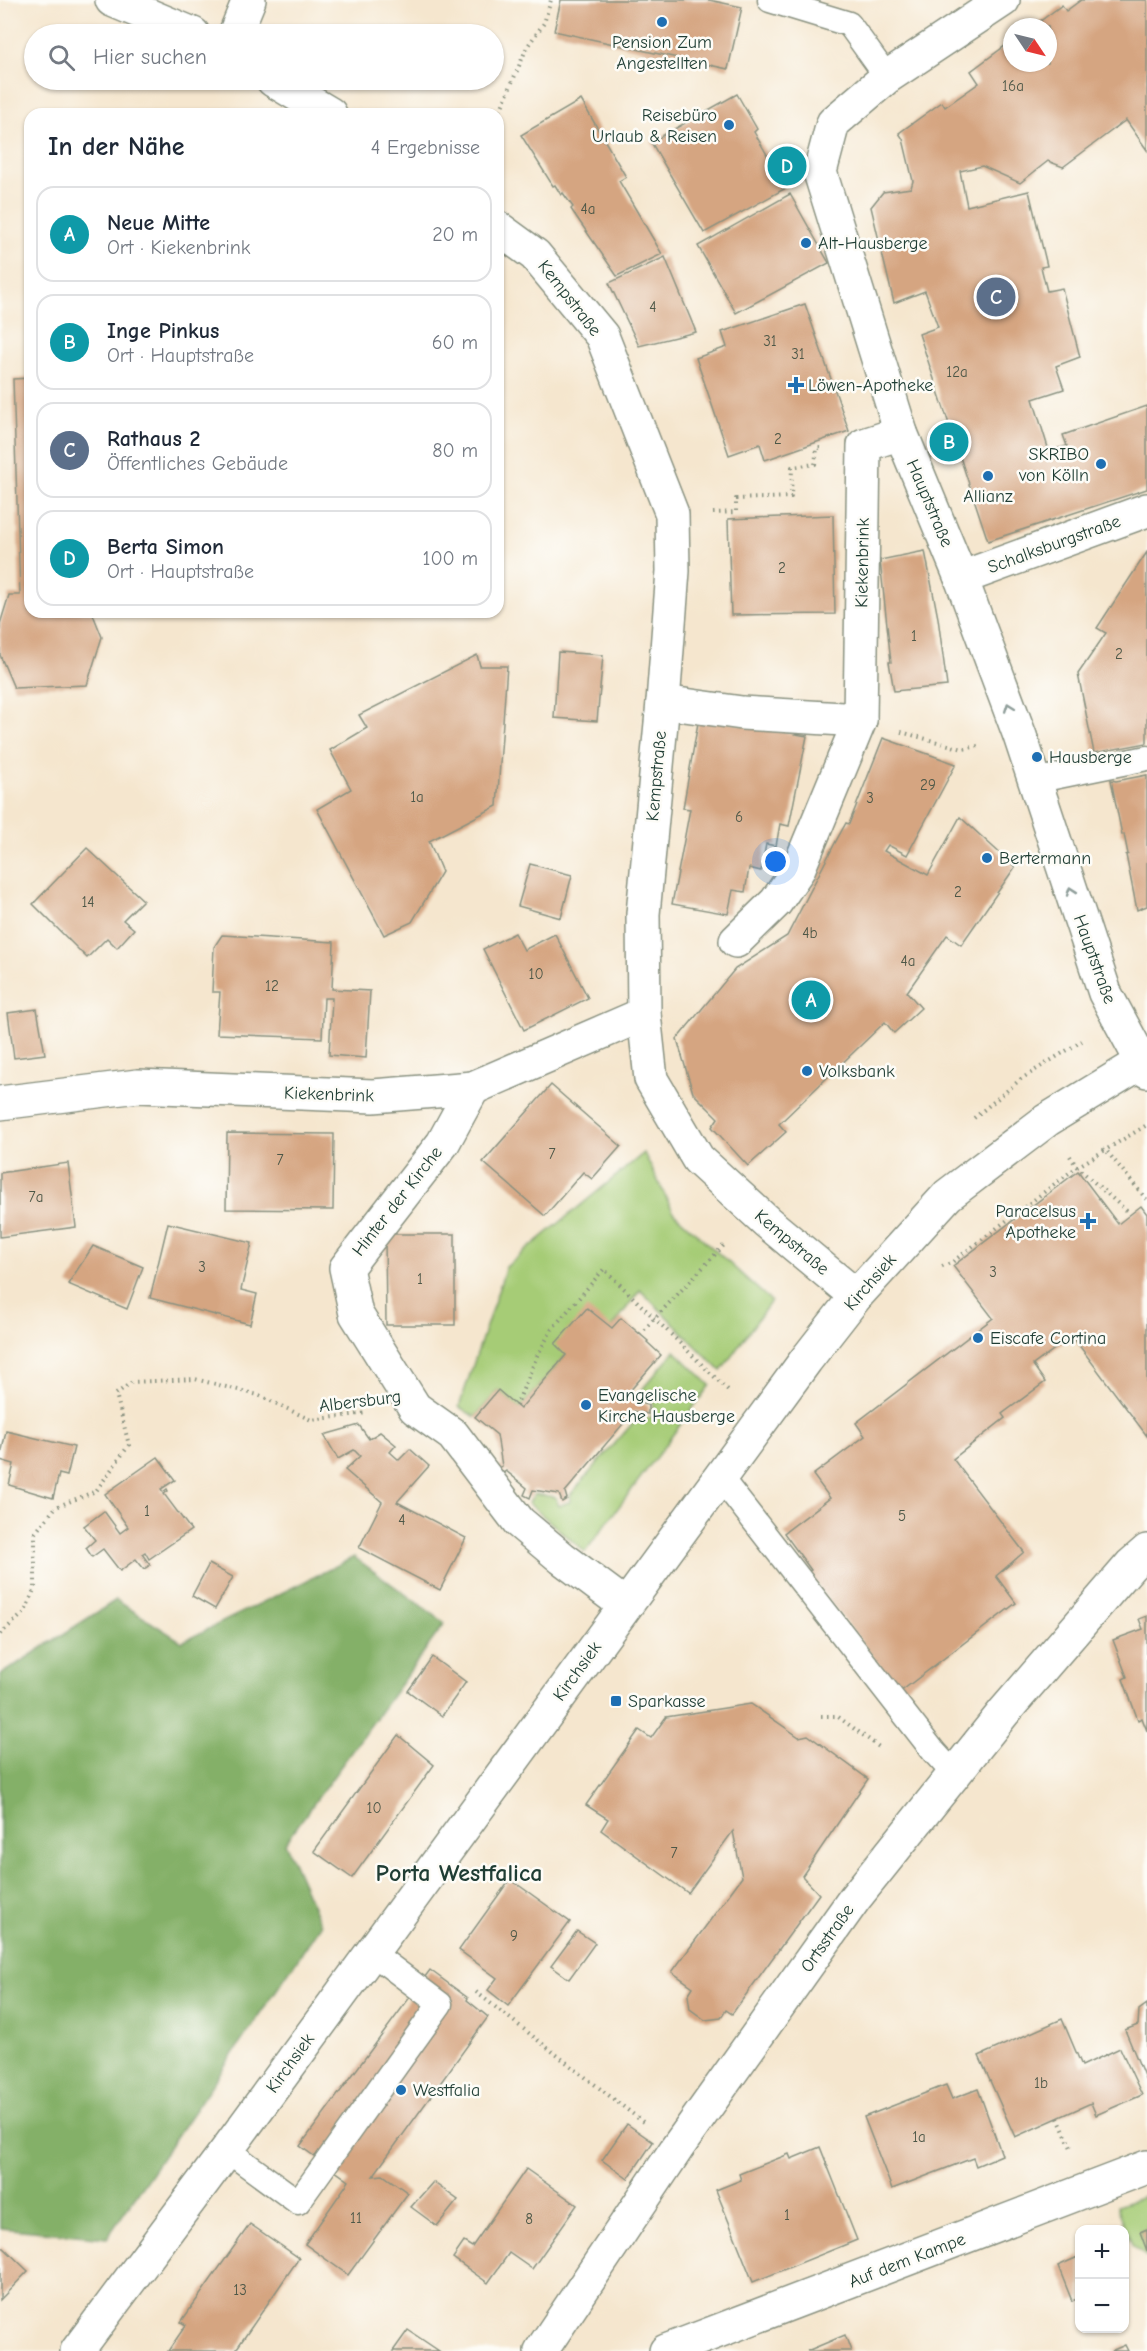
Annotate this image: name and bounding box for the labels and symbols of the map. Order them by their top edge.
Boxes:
marker: Pension Zum Angestellten [655,15,669,29]
north arrow [1003,18,1057,72]
place label: Pension Zum Angestellten [612,32,712,74]
house number: 16a [1002,77,1024,95]
place label: Reisebüro Urlaub & Reisen [592,105,717,147]
marker: Reisebüro Urlaub & Reisen [722,118,736,132]
pin: D [768,144,806,188]
house number: 4a [580,200,596,218]
place label: Alt-Hausberge [818,233,928,254]
marker: Alt-Hausberge [799,236,813,250]
street label: Kempstraße [533,256,606,340]
pin: C [976,274,1016,320]
house number: 4 [649,298,657,316]
house number: 31 [763,332,777,350]
house number: 31 [791,345,805,363]
house number: 12a [946,363,968,381]
place label: Löwen-Apotheke [808,375,933,396]
marker: Löwen-Apotheke [789,378,803,392]
pin: B [930,420,968,464]
house number: 2 [774,430,782,448]
place label: SKRIBO von Kölln [1018,444,1089,486]
street label: Hauptstraße [902,456,957,550]
marker: SKRIBO von Kölln [1094,457,1108,471]
marker: Allianz [981,469,995,483]
place label: Allianz [963,486,1013,507]
street label: Schalksburgstraße [985,511,1123,578]
street label: Kiekenbrink [851,518,874,608]
house number: 2 [778,559,786,577]
house number: 1 [911,627,917,645]
house number: 2 [1115,645,1123,663]
one-way arrow [1003,702,1016,712]
street label: Kempstraße [642,730,671,822]
place label: Hausberge [1049,747,1132,768]
marker: Hausberge [1030,750,1044,764]
house number: 29 [920,776,936,794]
house number: 1a [410,788,424,806]
house number: 3 [866,789,874,807]
house number: 6 [735,808,743,826]
your location [761,847,790,876]
place label: Bertermann [999,848,1091,869]
marker: Bertermann [980,851,994,865]
house number: 2 [954,883,962,901]
one-way arrow [1065,886,1078,897]
house number: 14 [81,893,95,911]
street label: Hauptstraße [1069,912,1120,1007]
house number: 4b [802,924,818,942]
house number: 4a [900,952,916,970]
house number: 10 [528,965,544,983]
house number: 12 [265,977,279,995]
pin: A [792,978,830,1022]
place label: Volksbank [819,1061,895,1082]
marker: Volksbank [800,1064,814,1078]
street label: Kiekenbrink [284,1082,375,1107]
street label: Hinter der Kirche [348,1142,447,1260]
house number: 7 [548,1145,556,1163]
house number: 7 [276,1151,284,1169]
house number: 7a [29,1188,43,1206]
place label: Paracelsus Apotheke [995,1201,1076,1243]
street label: Kempstraße [750,1205,833,1280]
marker: Paracelsus Apotheke [1081,1214,1095,1228]
street label: Kirchsiek [840,1249,901,1315]
house number: 3 [198,1258,206,1276]
house number: 3 [989,1263,997,1281]
house number: 1 [417,1270,423,1288]
place label: Eiscafe Cortina [990,1328,1106,1349]
marker: Eiscafe Cortina [971,1331,985,1345]
place label: Evangelische Kirche Hausberge [598,1385,735,1427]
street label: Albersburg [318,1386,402,1417]
marker: Evangelische Kirche Hausberge [579,1398,593,1412]
house number: 1 [144,1502,150,1520]
house number: 5 [898,1507,906,1525]
house number: 4 [398,1511,406,1529]
street label: Kirchsiek [549,1637,606,1705]
place label: Sparkasse [628,1691,706,1712]
marker: Sparkasse [609,1694,623,1708]
house number: 10 [366,1799,382,1817]
house number: 7 [670,1844,678,1862]
district label: Porta Westfalica [376,1859,542,1887]
street label: Ortsstraße [796,1900,859,1976]
house number: 9 [510,1927,518,1945]
street label: Kirchsiek [262,2029,319,2097]
house number: 1b [1034,2074,1048,2092]
place label: Westfalia [413,2080,480,2101]
marker: Westfalia [394,2083,408,2097]
house number: 1a [912,2128,926,2146]
house number: 1 [784,2206,790,2224]
house number: 11 [350,2209,362,2227]
house number: 8 [525,2210,533,2228]
street label: Auf dem Kampe [846,2229,968,2292]
house number: 13 [233,2281,247,2299]

